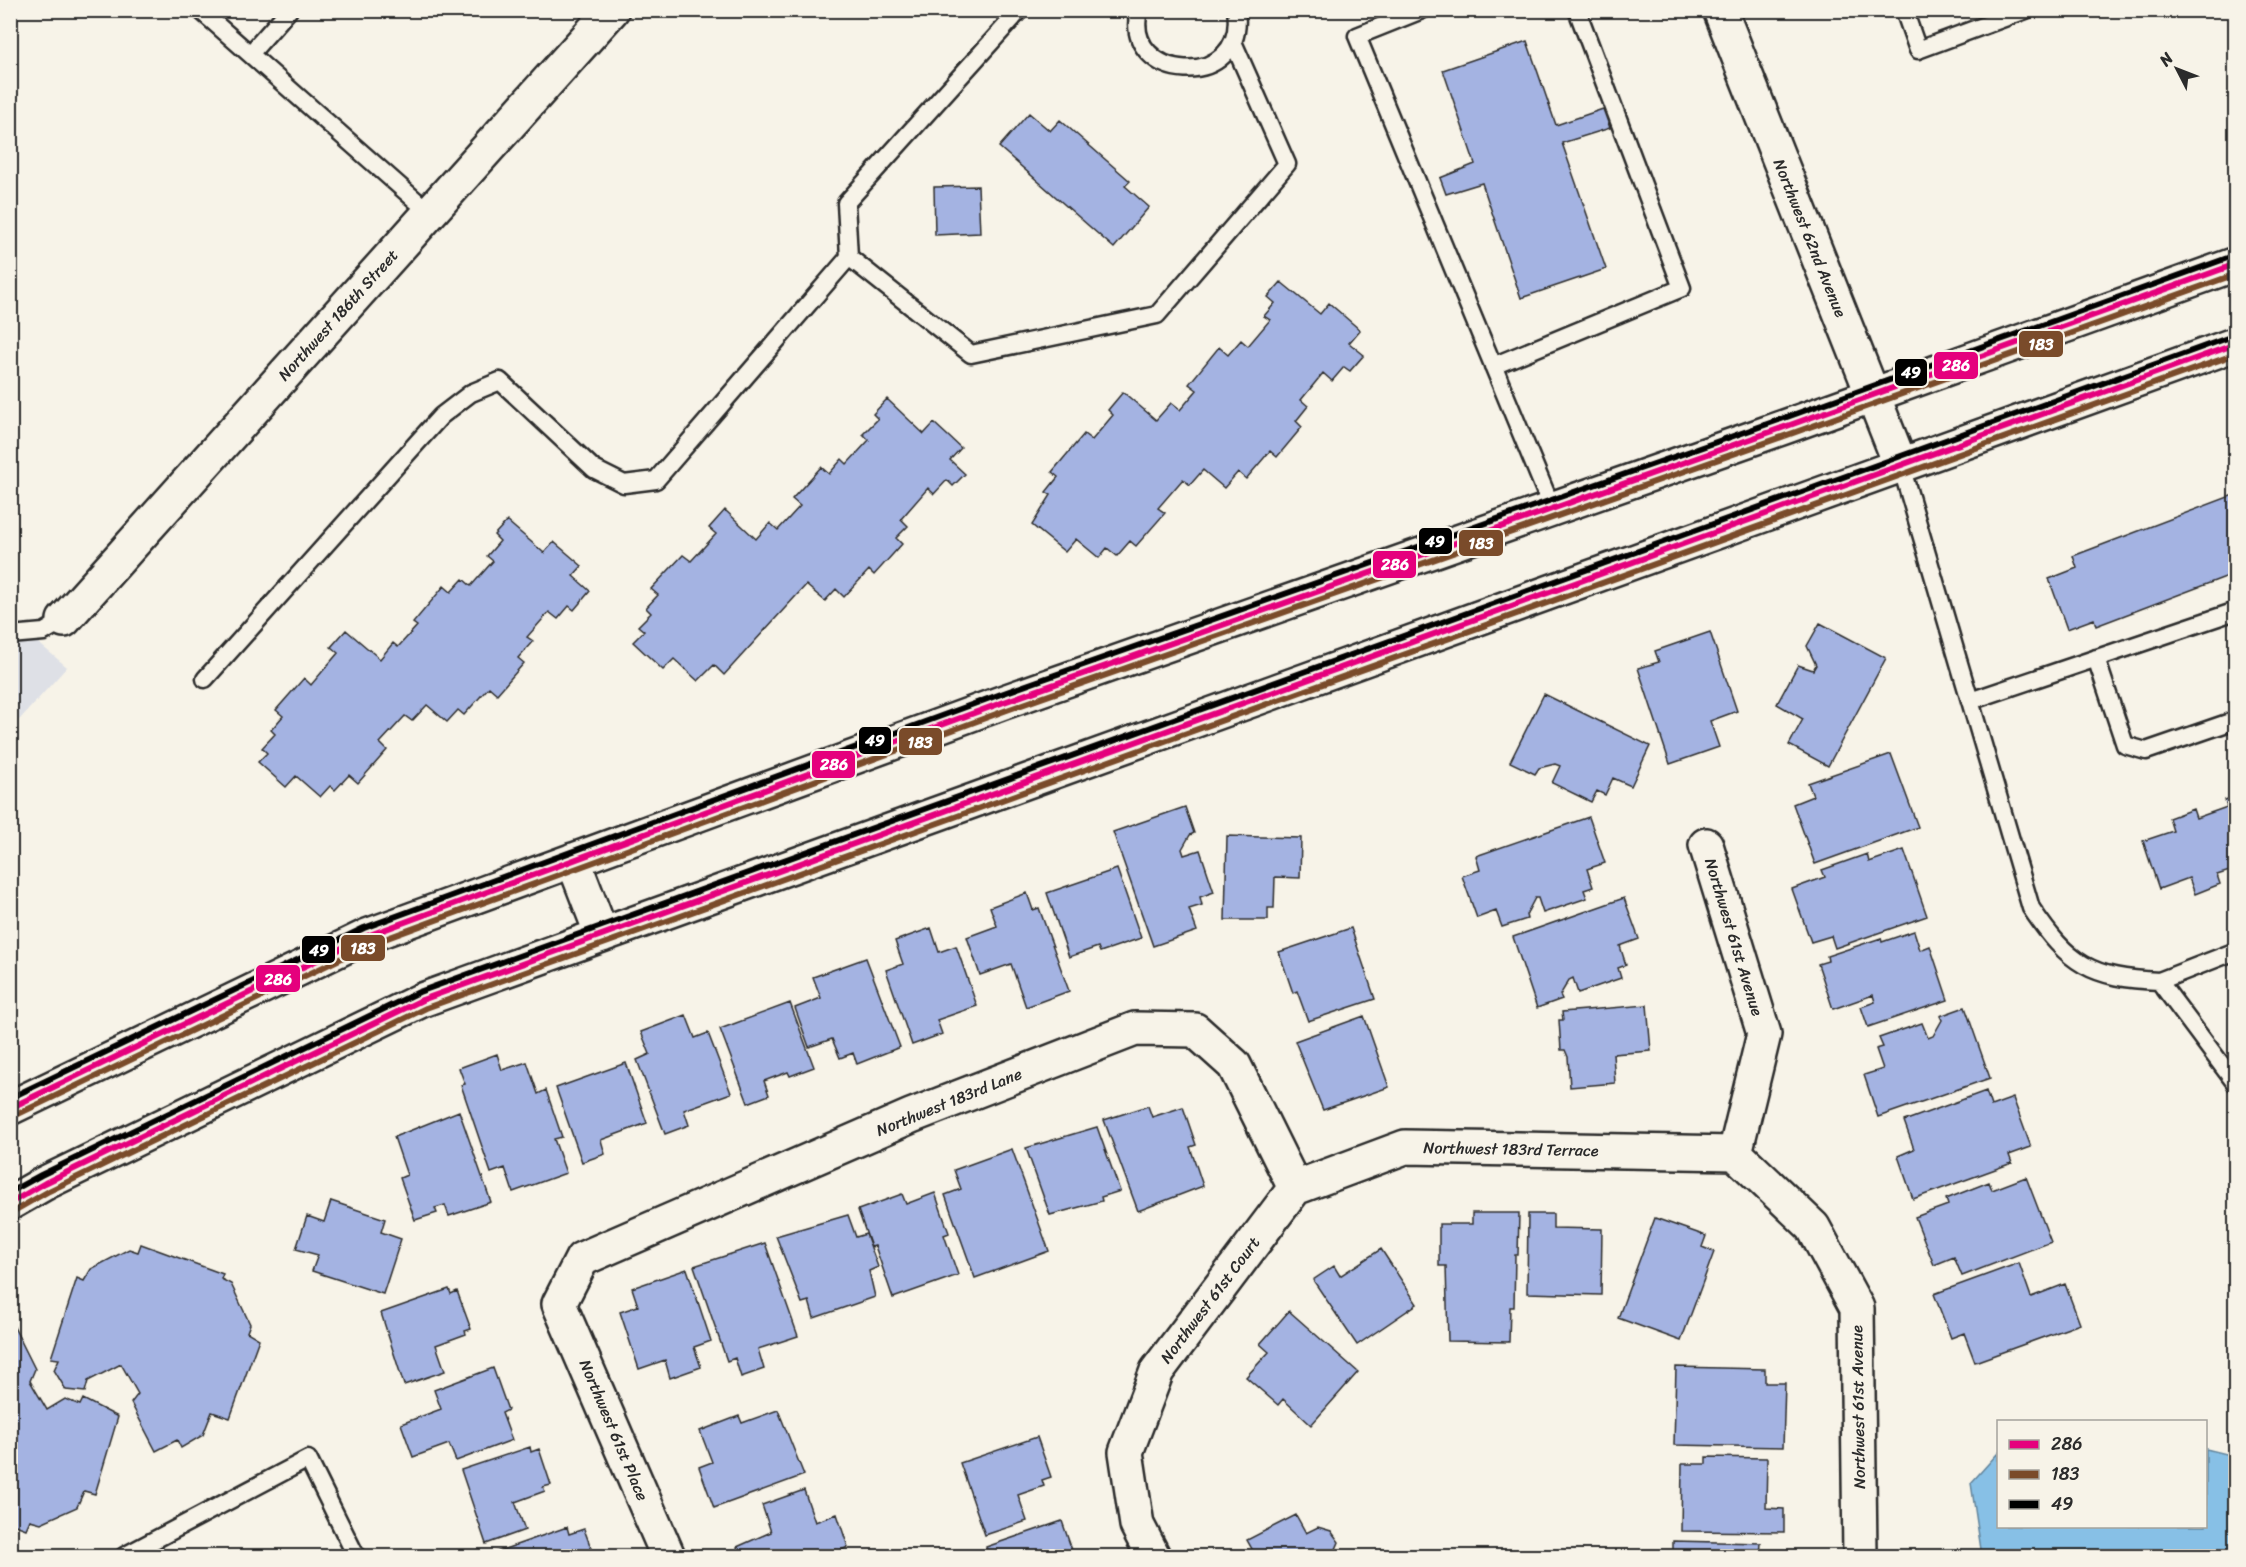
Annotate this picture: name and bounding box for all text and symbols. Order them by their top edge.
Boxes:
north arrow [2147,39,2207,99]
text: N [2151,45,2181,74]
street label: Northwest 62nd Avenue [1765,154,1855,322]
street label: Northwest 186th Street [270,242,406,388]
line badge: 183 [2018,330,2064,358]
text: 183 [2028,330,2054,359]
line badge: 286 [1933,351,1979,380]
text: 286 [1941,351,1970,380]
line badge: 49 [1894,358,1928,387]
text: 49 [1900,358,1921,387]
line badge: 49 [1418,527,1453,555]
text: 49 [1424,527,1445,556]
line badge: 183 [1458,529,1504,557]
text: 183 [1468,529,1494,558]
line badge: 286 [1372,550,1417,579]
text: 286 [1380,550,1409,579]
line badge: 49 [858,726,892,755]
text: 49 [864,726,885,755]
line badge: 183 [898,727,943,756]
text: 183 [907,728,933,757]
line badge: 286 [811,750,856,779]
text: 286 [819,750,848,779]
street label: Northwest 61st Avenue [1696,854,1772,1020]
line badge: 183 [340,934,386,962]
text: 183 [350,934,376,963]
line badge: 49 [301,935,336,964]
text: 49 [308,936,329,965]
line badge: 286 [255,964,301,993]
text: 286 [263,965,292,994]
street label: Northwest 183rd Lane [872,1059,1026,1145]
street label: Northwest 183rd Terrace [1423,1133,1599,1165]
street label: Northwest 61st Court [1152,1230,1268,1370]
street label: Northwest 61st Avenue [1842,1325,1874,1489]
street label: Northwest 61st Place [571,1355,657,1505]
legend [1997,1420,2207,1528]
text: 286 [2051,1428,2082,1460]
text: 183 [2051,1458,2080,1490]
text: 49 [2051,1488,2073,1520]

